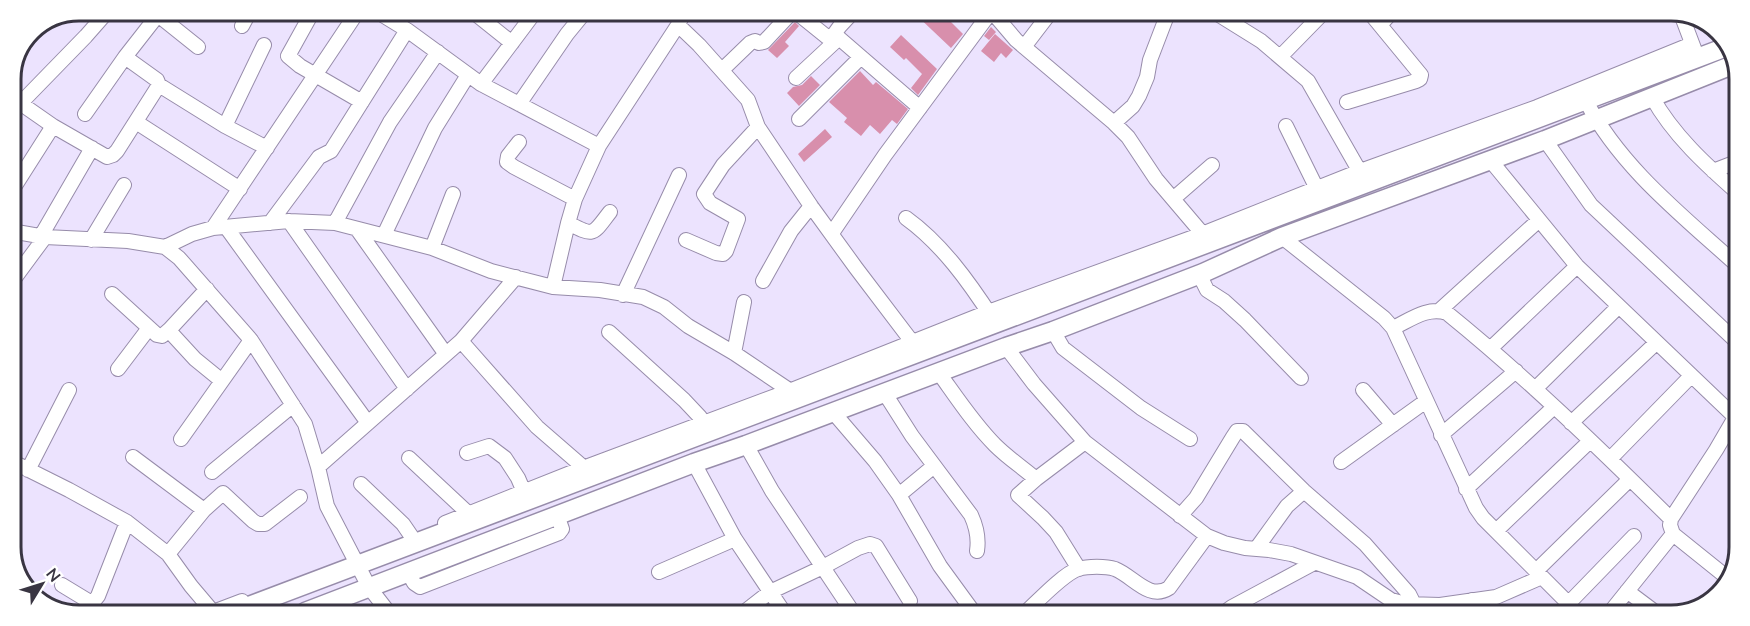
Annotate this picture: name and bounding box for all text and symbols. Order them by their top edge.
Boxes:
north arrow [12,554,72,614]
text: N [42,564,65,586]

